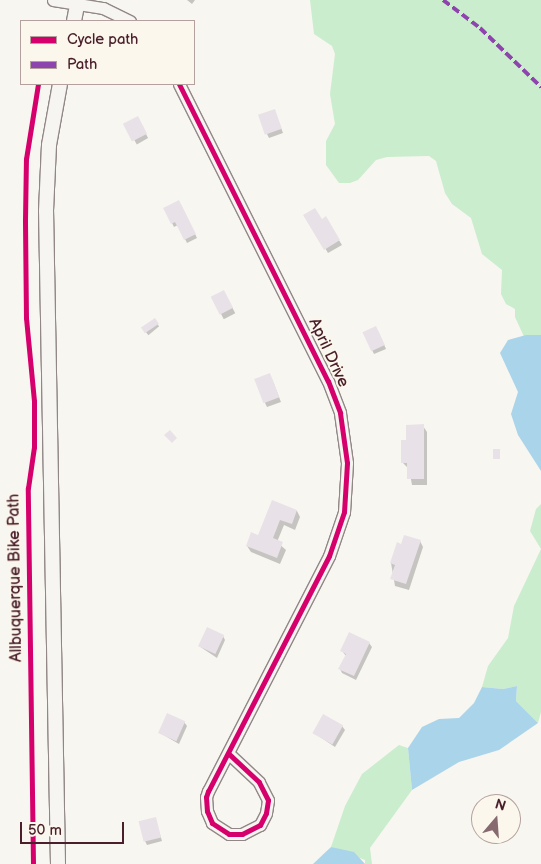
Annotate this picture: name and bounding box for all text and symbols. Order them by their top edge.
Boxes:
legend [20,20,195,85]
text: Cycle path [67,30,138,49]
text: Path [67,55,97,74]
street label: April Drive [304,315,352,391]
street label: Allbuquerque Bike Path [5,494,27,662]
north arrow [471,794,521,844]
text: N [493,795,508,815]
scale bar [22,812,126,844]
text: 50 m [28,821,62,840]

